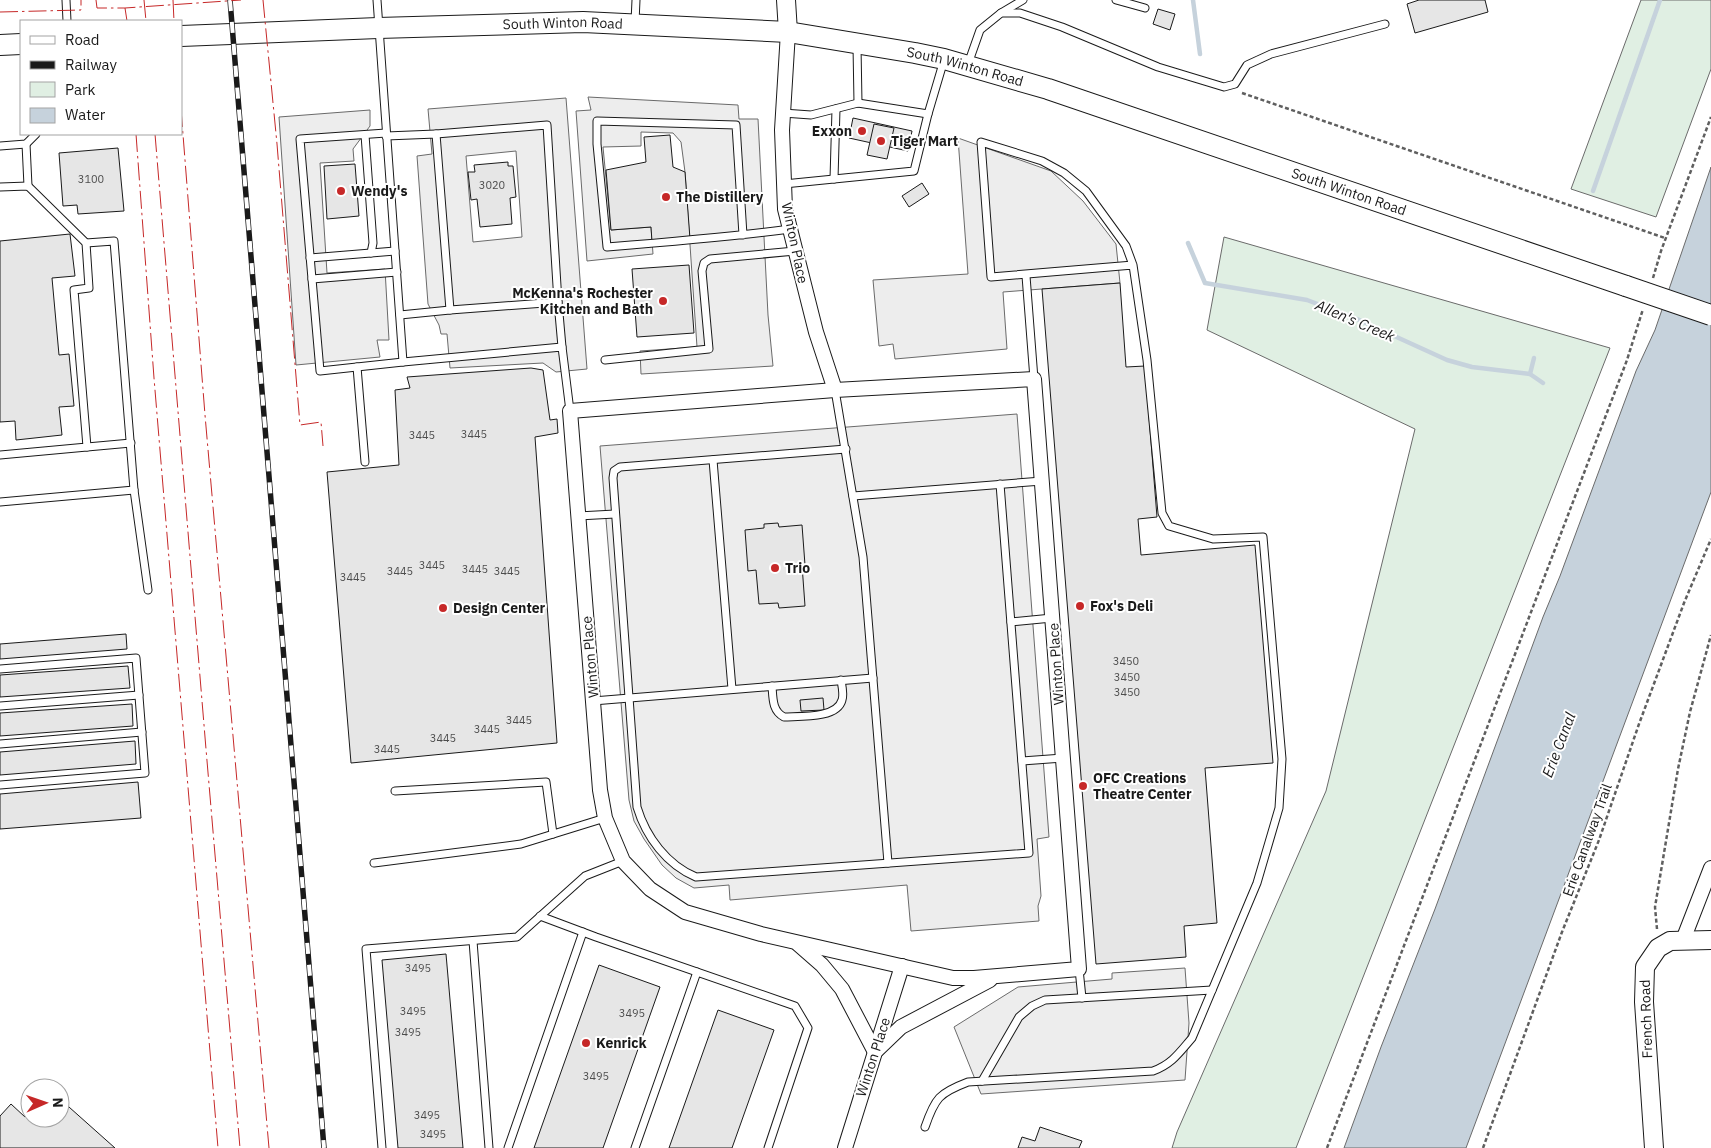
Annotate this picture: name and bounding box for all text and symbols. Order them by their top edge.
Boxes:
street label: South Winton Road [502,13,623,33]
legend [20,20,182,135]
text: Road [65,30,100,49]
street label: South Winton Road [905,43,1026,90]
text: Railway [65,55,118,74]
text: Park [65,80,95,99]
text: Water [65,105,106,124]
place label: Exxon [812,122,852,140]
marker: Exxon [856,125,868,137]
place label: Tiger Mart [891,132,958,150]
marker: Tiger Mart [875,135,887,147]
street label: South Winton Road [1289,164,1409,219]
house number: 3100 [78,172,104,186]
house number: 3020 [479,178,505,192]
place label: Wendy's [351,182,408,200]
marker: Wendy's [335,185,347,197]
place label: The Distillery [676,188,764,206]
marker: The Distillery [660,191,672,203]
street label: Winton Place [778,201,812,285]
place label: McKenna's Rochester Kitchen and Bath [512,284,653,318]
marker: McKenna's Rochester Kitchen and Bath [657,295,669,307]
water label: Allen's Creek [1312,295,1398,346]
house number: 3445 [461,427,487,441]
house number: 3445 [409,428,435,442]
house number: 3445 [419,558,445,572]
place label: Trio [785,559,810,577]
house number: 3445 [462,562,488,576]
marker: Trio [769,562,781,574]
house number: 3445 [387,564,413,578]
house number: 3445 [494,564,520,578]
house number: 3445 [340,570,366,584]
place label: Fox's Deli [1090,597,1153,615]
place label: Design Center [453,599,546,617]
marker: Fox's Deli [1074,600,1086,612]
marker: Design Center [437,602,449,614]
street label: Winton Place [577,615,603,699]
street label: Winton Place [1044,622,1068,706]
house number: 3450 [1113,654,1139,668]
house number: 3450 [1114,670,1140,684]
house number: 3450 [1114,685,1140,699]
water label: Erie Canal [1537,710,1580,780]
house number: 3445 [506,713,532,727]
house number: 3445 [474,722,500,736]
house number: 3445 [430,731,456,745]
house number: 3445 [374,742,400,756]
place label: OFC Creations Theatre Center [1093,769,1192,803]
marker: OFC Creations Theatre Center [1077,780,1089,792]
street label: Erie Canalway Trail [1558,781,1616,899]
house number: 3495 [405,961,431,975]
street label: French Road [1636,979,1656,1059]
house number: 3495 [400,1004,426,1018]
house number: 3495 [619,1006,645,1020]
street label: Winton Place [852,1015,894,1099]
house number: 3495 [395,1025,421,1039]
place label: Kenrick [596,1034,648,1052]
marker: Kenrick [580,1037,592,1049]
house number: 3495 [583,1069,609,1083]
north arrow [20,1078,70,1128]
text: N [49,1097,67,1108]
house number: 3495 [414,1108,440,1122]
house number: 3495 [420,1127,446,1141]

